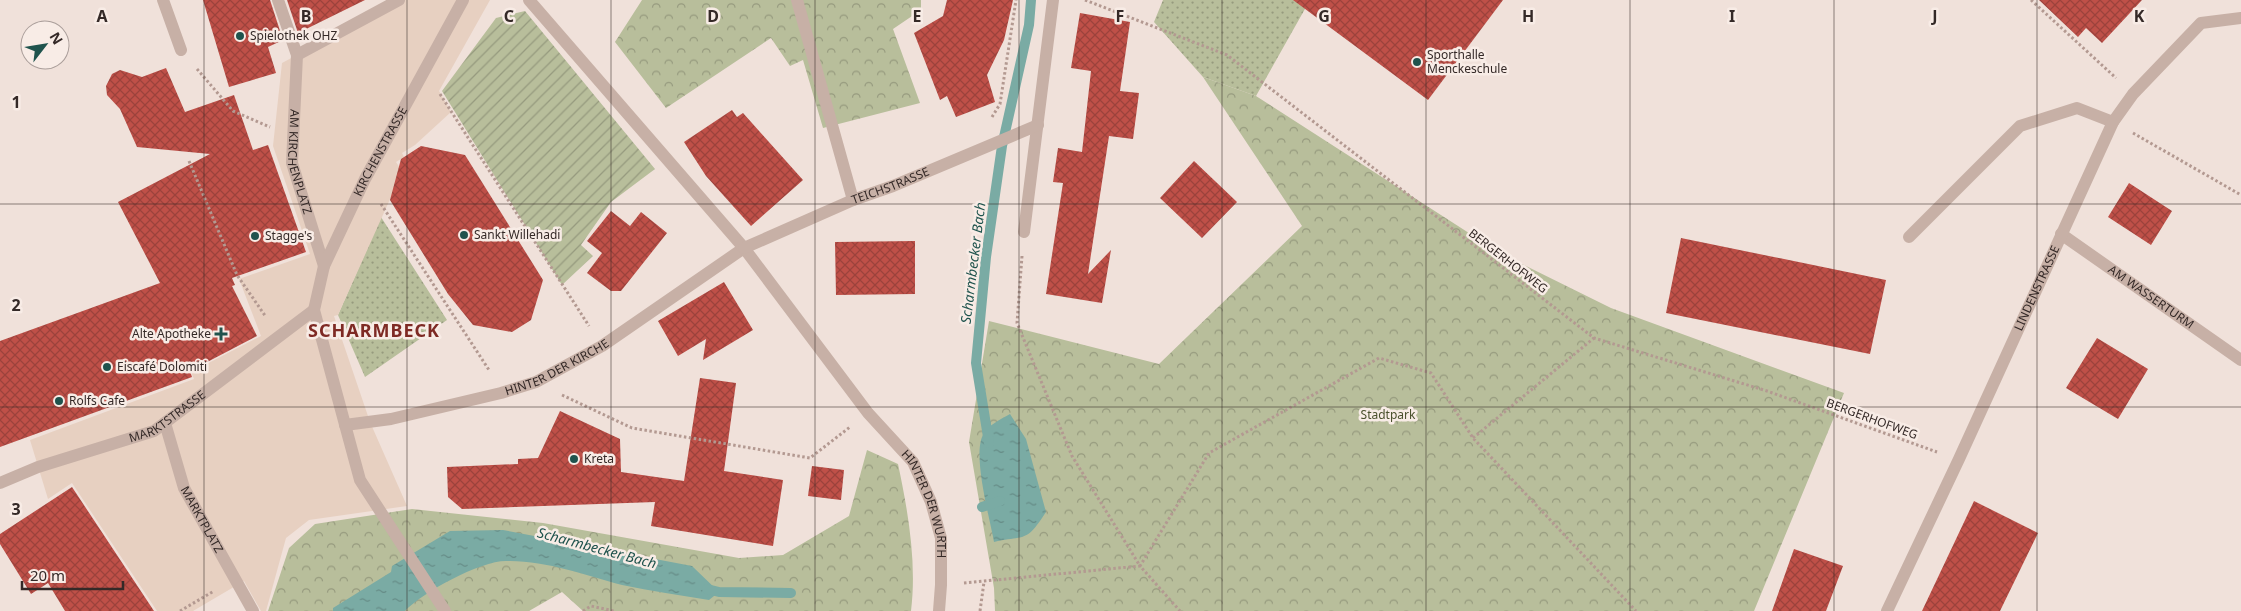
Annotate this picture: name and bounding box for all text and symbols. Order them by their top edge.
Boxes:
text: A [96,5,108,27]
text: B [301,5,311,27]
text: C [504,5,514,27]
text: D [707,5,719,27]
text: E [913,5,922,27]
text: F [1116,5,1124,27]
text: G [1318,5,1330,27]
text: H [1522,5,1534,27]
text: I [1729,5,1735,27]
text: J [1930,5,1938,27]
text: K [2134,5,2145,27]
north arrow [20,20,70,70]
place label: Spielothek OHZ [250,27,337,44]
text: N [45,28,68,48]
marker: Spielothek OHZ [234,30,246,42]
place label: Sporthalle Menckeschule [1427,46,1507,77]
marker: Sporthalle Menckeschule [1411,56,1423,68]
text: 1 [11,91,21,113]
street label: KIRCHENSTRASSE [349,103,411,199]
street label: AM KIRCHENPLATZ [284,109,316,216]
street label: TEICHSTRASSE [849,163,932,208]
water label: Scharmbecker Bach [956,201,989,325]
street label: BERGERHOFWEG [1465,224,1551,297]
place label: Sankt Willehadi [474,226,560,243]
place label: Stagge's [265,227,312,244]
marker: Sankt Willehadi [458,229,470,241]
marker: Stagge's [249,230,261,242]
street label: LINDENSTRASSE [2010,242,2064,334]
street label: AM WASSERTURM [2105,261,2198,333]
text: 2 [11,294,21,316]
district label: SCHARMBECK [308,318,440,342]
place label: Alte Apotheke [132,325,211,342]
marker: Alte Apotheke [215,328,227,340]
street label: HINTER DER KIRCHE [503,335,612,399]
place label: Eiscafé Dolomiti [117,358,207,375]
marker: Eiscafé Dolomiti [101,361,113,373]
street label: MARKTSTRASSE [127,386,209,446]
place label: Rolfs Cafe [69,392,125,409]
street label: BERGERHOFWEG [1824,394,1920,443]
marker: Rolfs Cafe [53,395,65,407]
park label: Stadtpark [1361,406,1416,423]
street label: HINTER DER WURTH [898,446,950,558]
place label: Kreta [584,450,614,467]
marker: Kreta [568,453,580,465]
street label: MARKTPLATZ [177,483,228,556]
text: 3 [11,498,21,520]
water label: Scharmbecker Bach [536,523,659,573]
scale bar [22,558,124,590]
text: 20 m [30,565,65,585]

